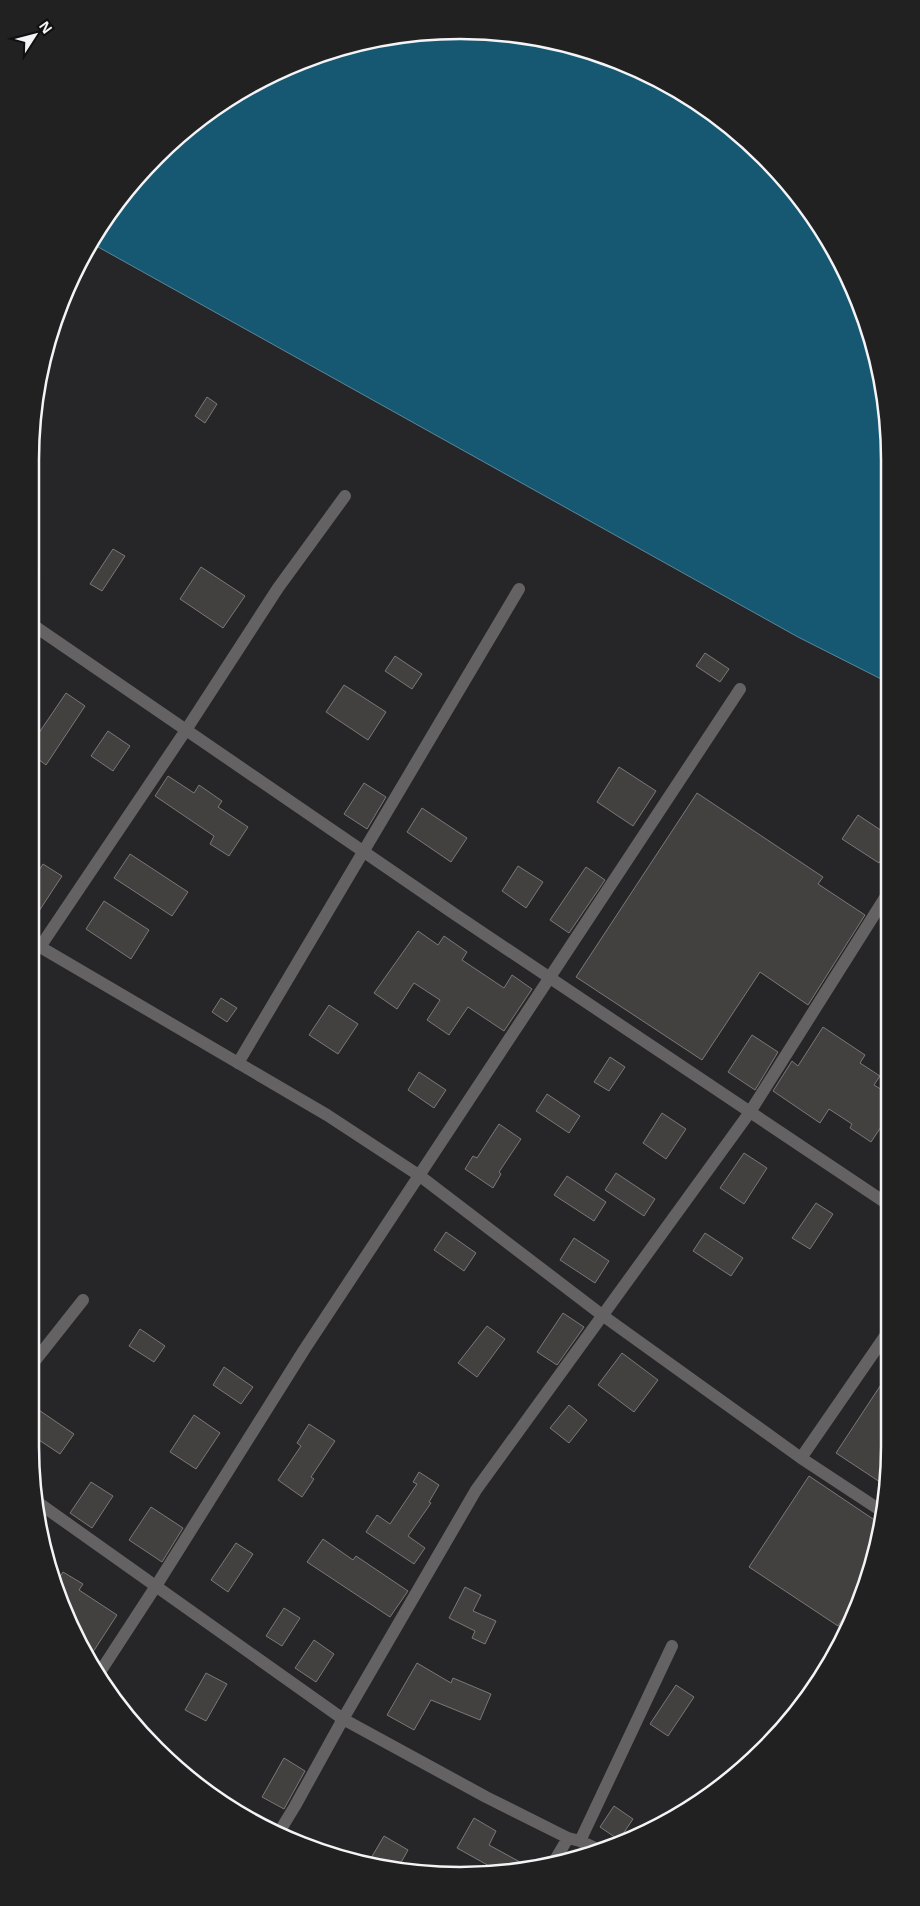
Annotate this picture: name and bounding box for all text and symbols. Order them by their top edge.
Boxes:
north arrow [10,10,60,60]
text: N [35,17,57,37]

